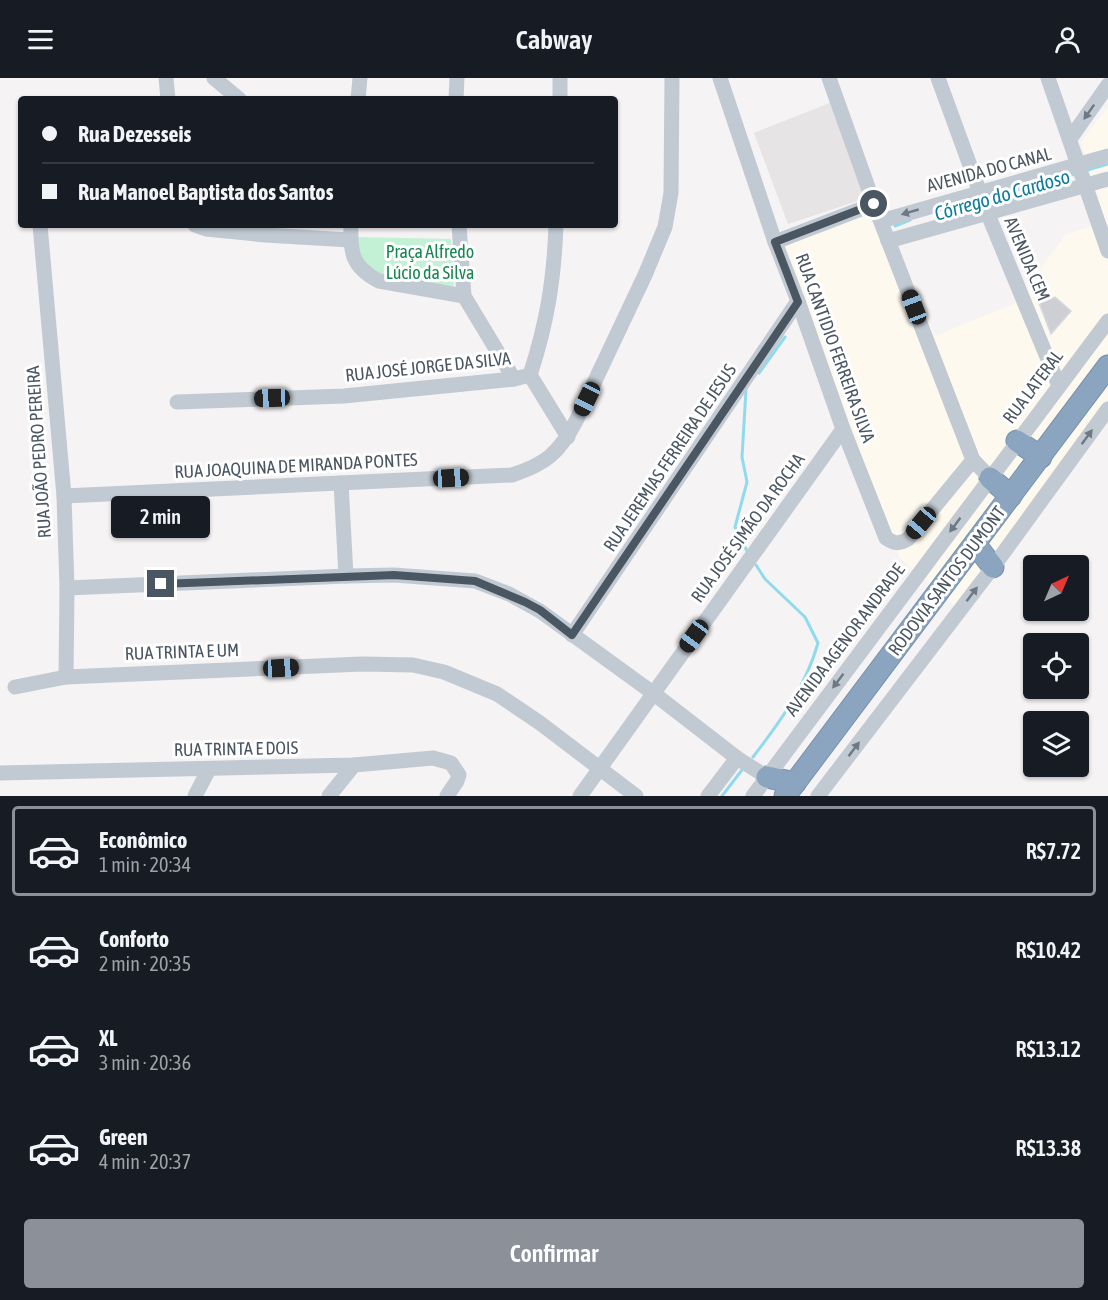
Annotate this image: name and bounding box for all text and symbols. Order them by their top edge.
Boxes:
icon: menu [24,23,57,56]
icon: person [1051,23,1084,56]
text: Cabway [516,24,592,55]
one-way arrow [1083,104,1095,120]
text: Rua Dezesseis [78,121,191,147]
street label: AVENIDA DO CANAL [924,143,1053,196]
water label: Córrego do Cardoso [931,164,1072,225]
text: Rua Manoel Baptista dos Santos [78,179,333,205]
route start [860,190,887,217]
one-way arrow [901,208,919,217]
street label: AVENIDA CEM [1000,214,1055,304]
park label: Praça Alfredo Lúcio da Silva [386,241,474,283]
street label: RUA CANTIDIO FERREIRA SILVA [791,251,880,445]
car [899,287,929,327]
street label: RUA LATERAL [998,346,1067,427]
street label: RUA JOSÉ JORGE DA SILVA [344,347,512,386]
street label: RUA JEREMIAS FERREIRA DE JESUS [599,360,740,555]
street label: RUA JOÃO PEDRO PEREIRA [22,365,55,539]
car [571,379,603,419]
car [254,388,290,408]
one-way arrow [1081,430,1093,445]
street label: RUA JOAQUINA DE MIRANDA PONTES [174,449,418,482]
street label: RUA JOSÉ SIMÃO DA ROCHA [687,449,809,606]
car [433,468,469,488]
callout: 2 min [112,497,210,539]
street label: RODOVIA SANTOS DUMONT [884,502,1010,659]
car [903,503,939,543]
text: 2 min [140,505,181,528]
one-way arrow [949,517,961,532]
north arrow [1023,555,1089,621]
map controls [1023,555,1089,777]
street label: AVENIDA AGENOR ANDRADE [780,559,909,720]
route end [147,570,174,597]
one-way arrow [966,587,978,603]
car [676,616,712,656]
button: locate [1023,633,1089,699]
street label: RUA TRINTA E UM [124,639,239,664]
car [263,658,299,678]
one-way arrow [833,674,845,689]
button: layers [1023,711,1089,777]
street label: RUA TRINTA E DOIS [174,737,299,760]
one-way arrow [847,742,859,757]
icon: car [27,824,81,878]
text: Econômico [99,827,187,853]
text: R$7.72 [1026,838,1081,864]
text: 1 min · 20:34 [99,853,191,876]
icon: car [27,923,81,977]
text: Conforto [99,926,169,952]
text: R$10.42 [1015,937,1081,963]
text: 2 min · 20:35 [99,952,191,975]
icon: car [27,1022,81,1076]
text: XL [99,1025,117,1051]
text: R$13.12 [1015,1036,1081,1062]
text: 3 min · 20:36 [99,1051,191,1074]
icon: car [27,1121,81,1175]
text: Green [99,1124,148,1150]
text: R$13.38 [1015,1135,1081,1161]
text: 4 min · 20:37 [99,1150,191,1173]
button: Confirmar [24,1219,1084,1288]

